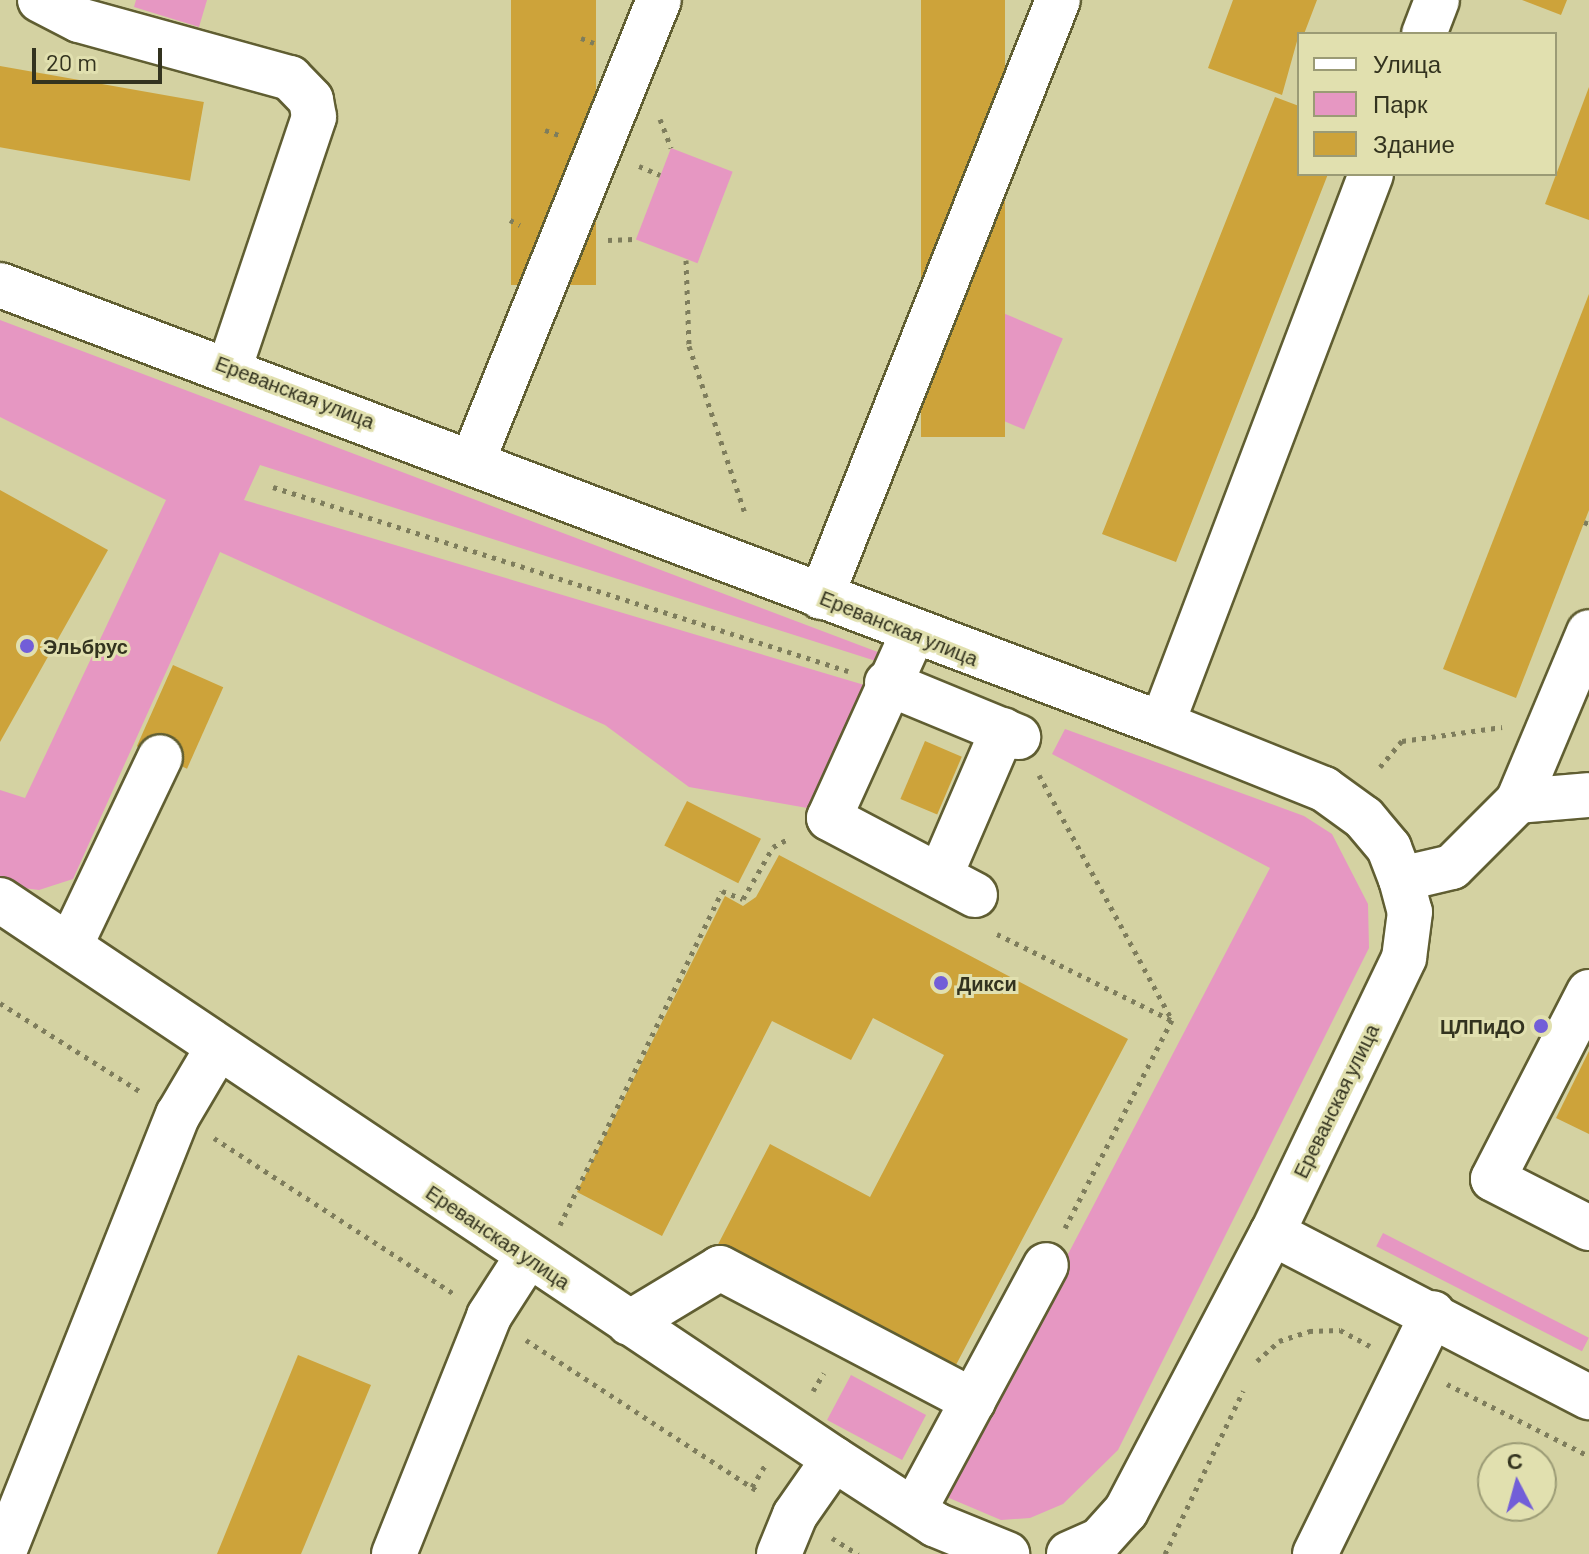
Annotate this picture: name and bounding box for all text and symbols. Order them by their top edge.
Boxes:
scale bar [36,32,166,82]
legend [1297,32,1557,176]
text: 20 m [46,47,97,76]
text: Улица [1373,49,1441,78]
text: Парк [1373,89,1427,118]
text: Здание [1373,129,1455,158]
street label: Ереванская улица [212,351,378,433]
street label: Ереванская улица [816,585,982,671]
place label: Эльбрус [43,634,128,658]
marker: Эльбрус [18,637,36,655]
place label: Дикси [957,971,1017,995]
marker: Дикси [932,974,950,992]
place label: ЦЛПиДО [1440,1014,1525,1038]
marker: ЦЛПиДО [1532,1017,1550,1035]
street label: Ереванская улица [1288,1020,1384,1182]
street label: Ереванская улица [422,1180,574,1294]
north arrow [1477,1442,1557,1522]
text: С [1505,1446,1524,1474]

